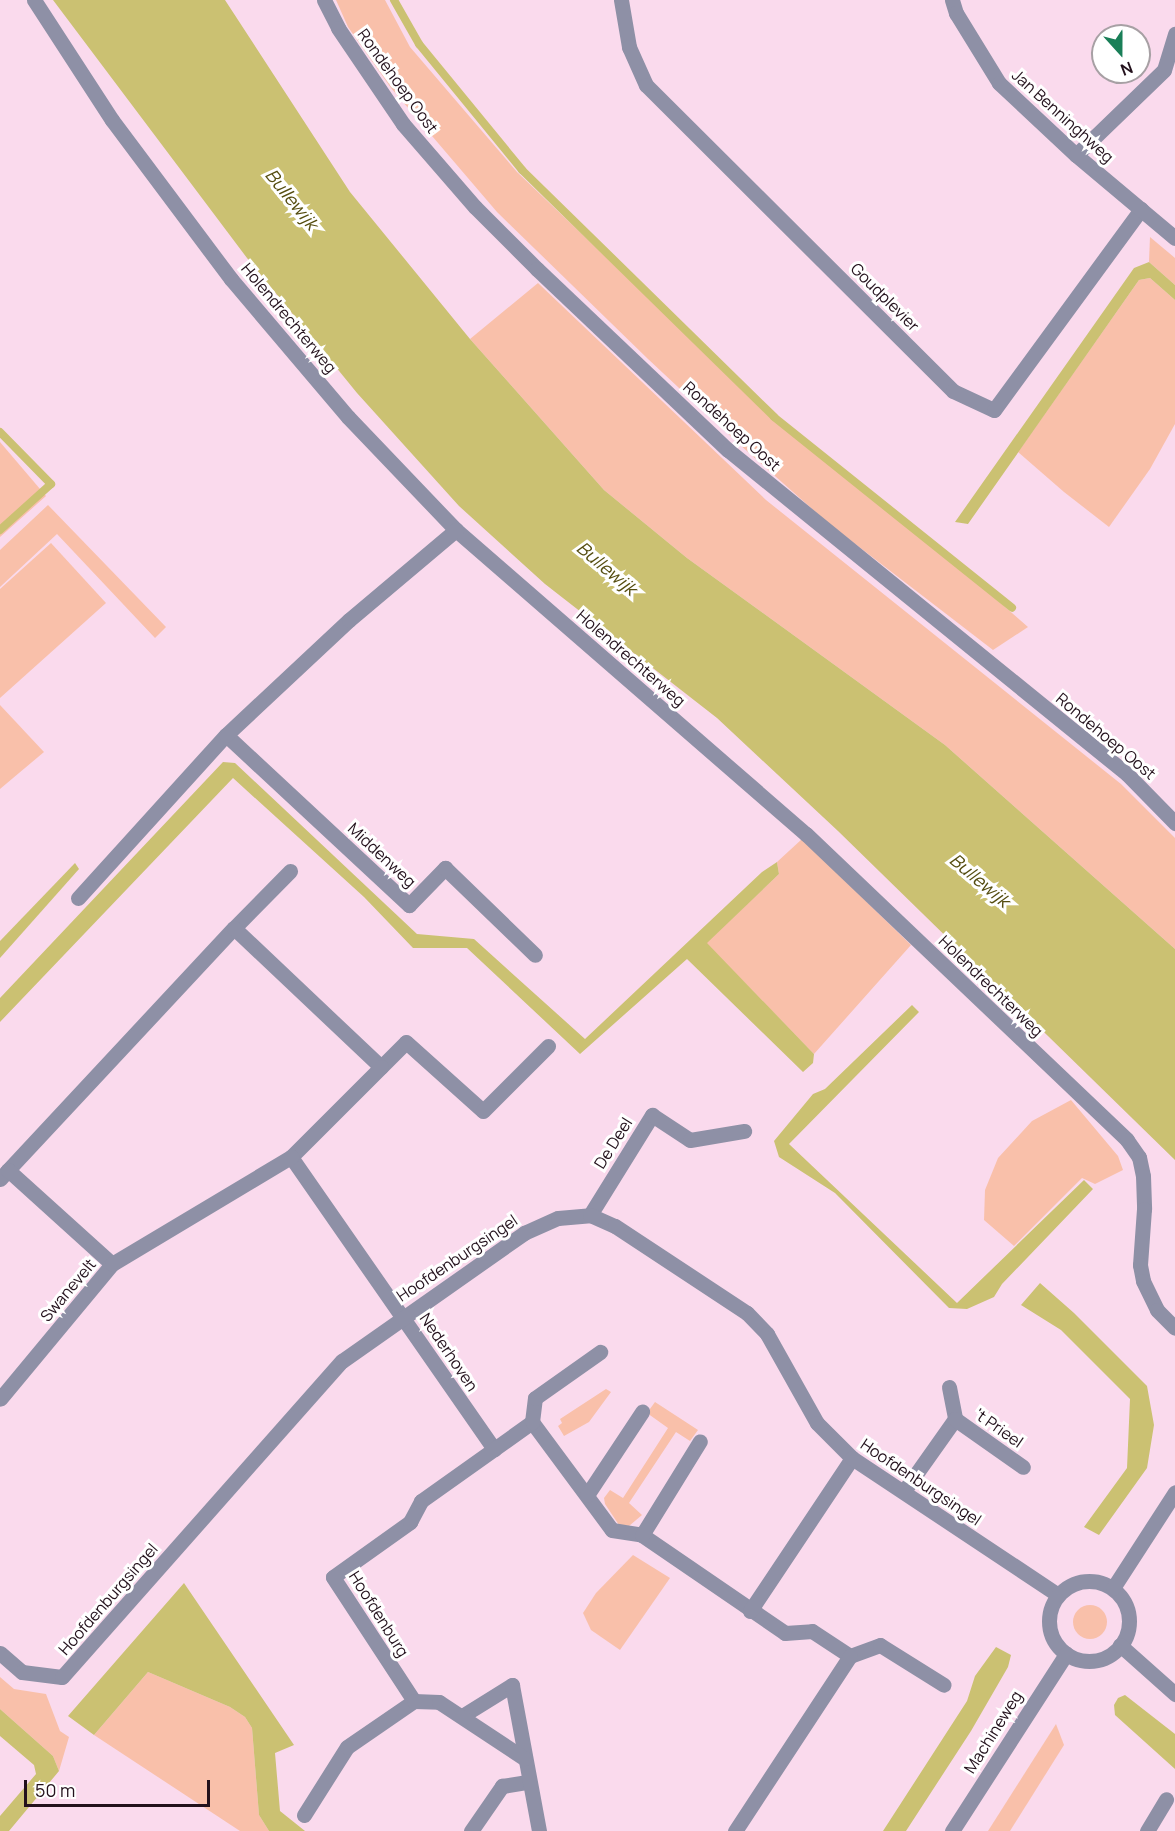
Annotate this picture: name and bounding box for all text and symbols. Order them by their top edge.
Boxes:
north arrow [1091,24,1151,84]
street label: Rondehoep Oost [354,25,442,137]
text: N [1117,57,1136,81]
street label: Jan Benninghweg [1008,65,1118,167]
water label: Bullewijk [261,164,323,234]
street label: Holendrechterweg [237,259,341,377]
street label: Goudplevier [847,259,923,335]
street label: Rondehoep Oost [679,377,785,475]
water label: Bullewijk [573,537,641,599]
street label: Holendrechterweg [573,606,689,710]
street label: Rondehoep Oost [1052,689,1160,783]
street label: Middenweg [344,819,420,891]
water label: Bullewijk [946,849,1014,911]
street label: Holendrechterweg [935,931,1047,1041]
street label: De Deel [590,1114,636,1172]
street label: Hoofdenburgsingel [393,1210,521,1306]
street label: Swanevelt [36,1255,100,1325]
street label: Nederhoven [416,1309,482,1395]
street label: 't Prieel [971,1404,1027,1452]
street label: Hoofdenburgsingel [857,1434,985,1530]
street label: Hoofdenburgsingel [54,1539,162,1659]
street label: Hoofdenburg [345,1568,413,1660]
street label: Machineweg [960,1687,1026,1777]
scale bar [27,1768,213,1806]
text: 50 m [35,1778,75,1802]

